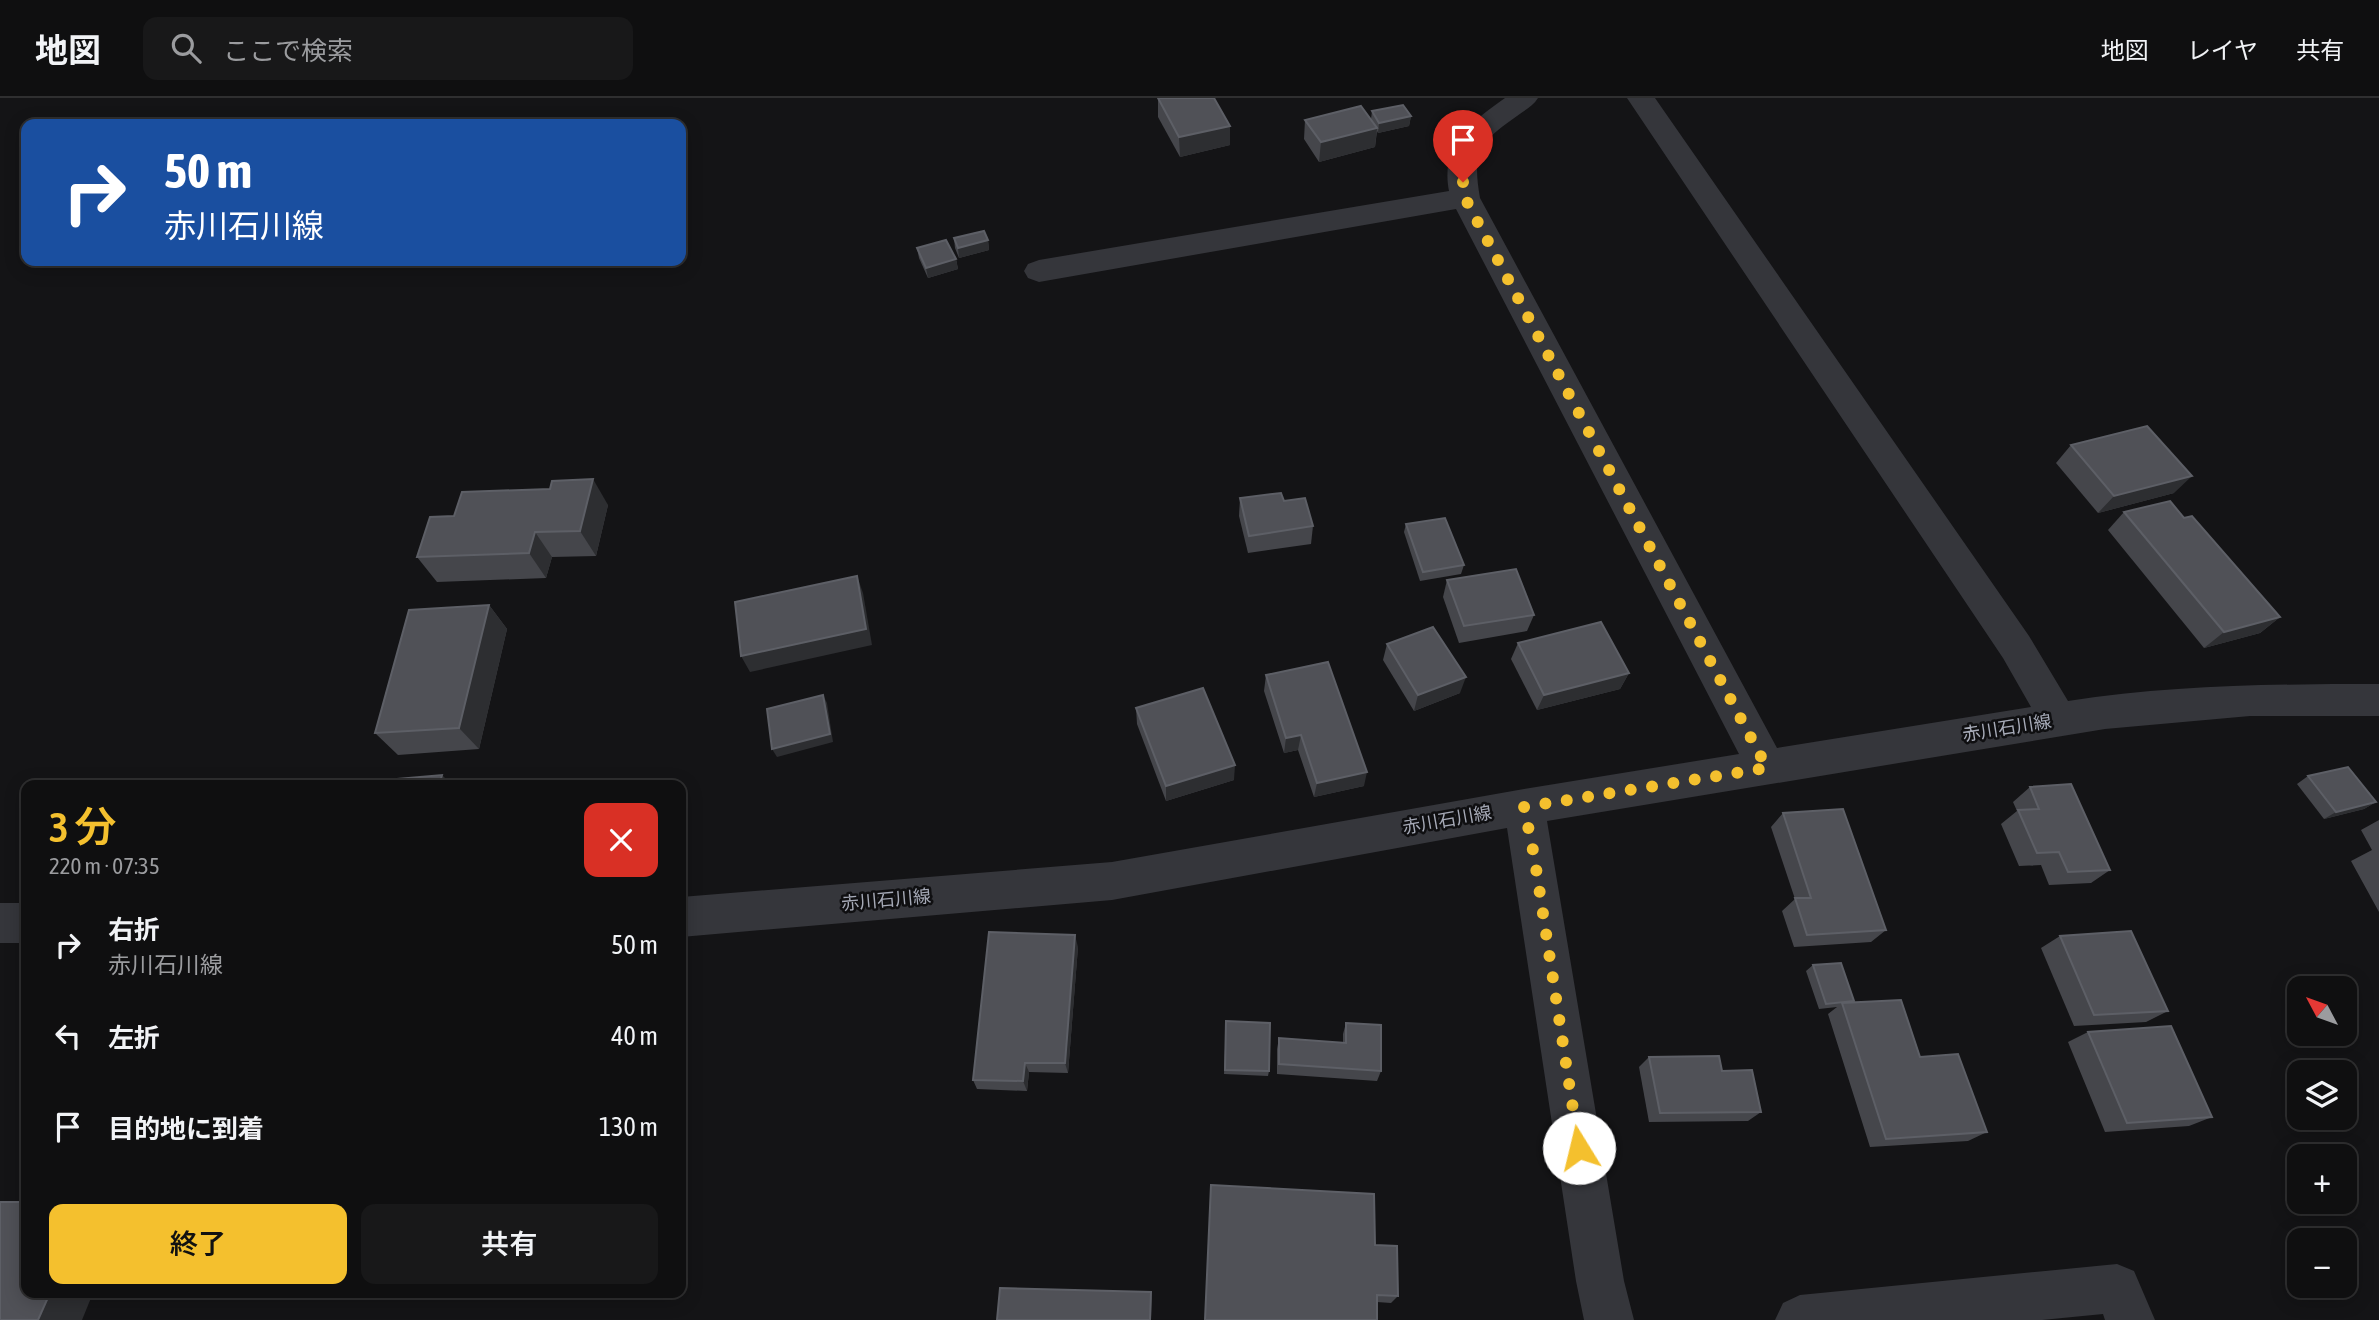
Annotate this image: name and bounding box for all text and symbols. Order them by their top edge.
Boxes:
search box [143,17,633,80]
icon: search [167,29,205,67]
text: 地図 [35,31,101,69]
text: ここで検索 [223,36,353,66]
text: 地図 [2101,37,2149,64]
text: レイヤ [2187,37,2258,64]
text: 共有 [2296,37,2344,64]
pin [1433,110,1493,182]
icon: arrive [1444,121,1482,159]
text: 50 m [164,142,252,198]
icon: right [49,147,140,238]
text: 赤川石川線 [164,207,324,244]
street label: 赤川石川線 [1961,710,2053,745]
street label: 赤川石川線 [1401,801,1493,838]
text: 3 分 [49,803,117,851]
button: close [584,803,658,877]
text: 220 m · 07:35 [49,853,160,879]
street label: 赤川石川線 [840,885,932,914]
text: 右折 [108,915,160,945]
icon: right [49,926,87,964]
text: 50 m [611,930,658,960]
text: 赤川石川線 [108,952,223,978]
north arrow [2287,976,2357,1046]
map controls [2287,976,2357,1298]
icon: left [49,1017,87,1055]
text: 40 m [611,1021,658,1051]
text: 左折 [108,1023,160,1053]
button: layers [2287,1060,2357,1130]
icon: arrive [49,1108,87,1146]
position arrow [1542,1111,1616,1185]
text: 130 m [599,1112,658,1142]
text: 目的地に到着 [108,1114,264,1144]
button: + [2287,1144,2357,1214]
button: 終了 [49,1204,347,1284]
button: 共有 [361,1204,658,1284]
button: − [2287,1228,2357,1298]

